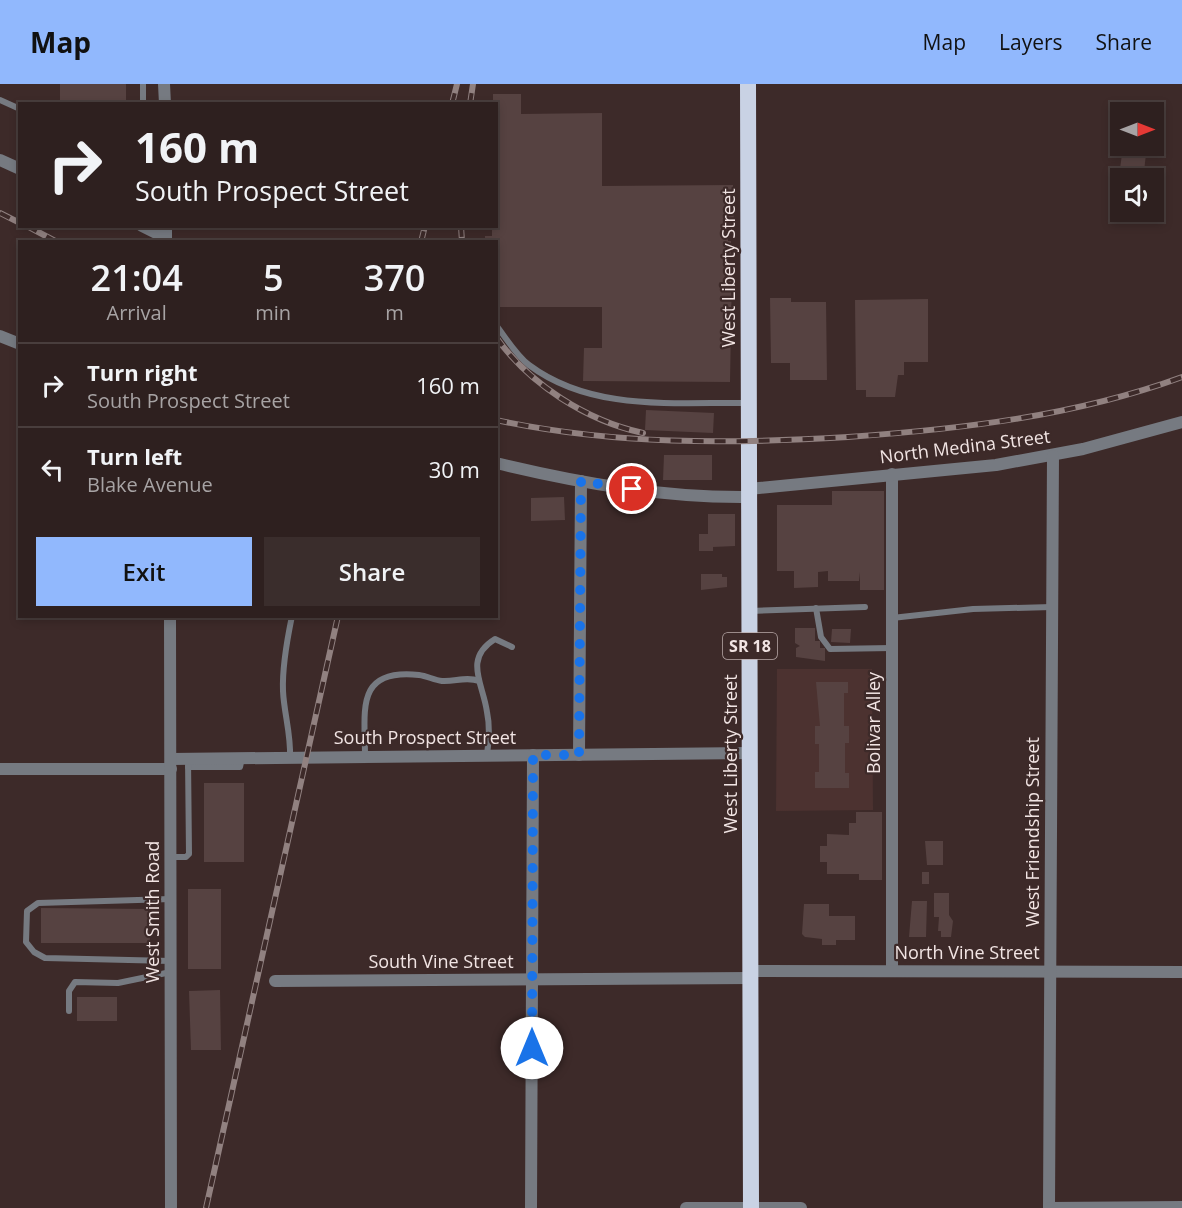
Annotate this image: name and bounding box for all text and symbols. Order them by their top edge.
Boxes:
text: Map [30,23,91,61]
text: Map [923,28,966,56]
text: Layers [999,28,1063,56]
text: Share [1096,28,1152,56]
north arrow [1110,102,1164,156]
map controls [1110,102,1164,222]
text: 160 m [135,118,259,175]
icon: right [36,126,114,204]
button: sound [1110,168,1164,222]
text: South Prospect Street [135,172,409,209]
street label: West Liberty Street [716,188,740,348]
text: 21:04 [91,253,183,302]
text: 5 [263,253,284,302]
text: 370 [364,253,425,302]
text: Arrival [107,299,167,326]
text: min [255,299,291,326]
text: m [385,299,404,326]
text: Turn right [87,357,198,387]
icon: right [36,369,69,402]
text: 160 m [416,370,480,400]
text: South Prospect Street [87,387,290,414]
street label: North Medina Street [878,424,1052,468]
text: Turn left [87,441,182,471]
icon: left [36,453,69,486]
text: 30 m [429,454,480,484]
pin [606,463,657,514]
text: Blake Avenue [87,471,213,498]
icon: arrive [615,472,648,505]
button: Exit [36,537,252,606]
button: Share [264,537,480,606]
road number: SR 18 [723,633,777,659]
street label: Bolivar Alley [861,671,885,774]
street label: West Liberty Street [718,674,742,834]
street label: South Prospect Street [334,725,516,749]
street label: West Friendship Street [1020,737,1044,927]
street label: West Smith Road [140,841,164,983]
street label: North Vine Street [894,940,1040,964]
street label: South Vine Street [368,949,514,973]
position arrow [500,1016,564,1080]

